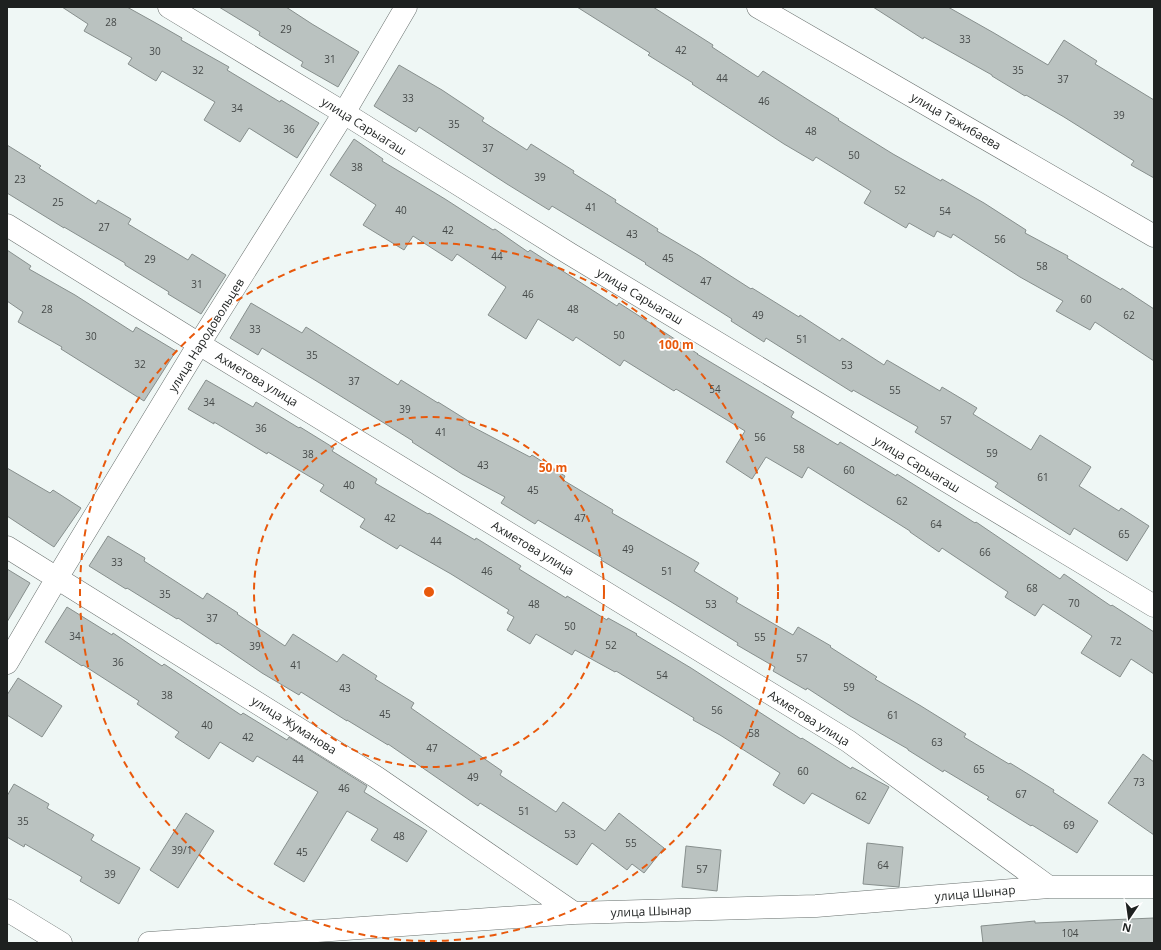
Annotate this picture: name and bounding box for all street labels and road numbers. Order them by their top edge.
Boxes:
street label: улица Тажибаева [908,88,1004,154]
street label: улица Сарыагаш [318,93,410,159]
street label: улица Сарыагаш [594,264,686,328]
street label: улица Народовольцев [164,275,248,395]
street label: Ахметова улица [212,348,302,410]
street label: улица Сарыагаш [871,432,963,496]
street label: Ахметова улица [488,517,578,579]
street label: Ахметова улица [765,686,853,750]
street label: улица Жуманова [248,692,340,758]
street label: улица Шынар [934,881,1016,905]
street label: улица Шынар [610,901,692,921]

